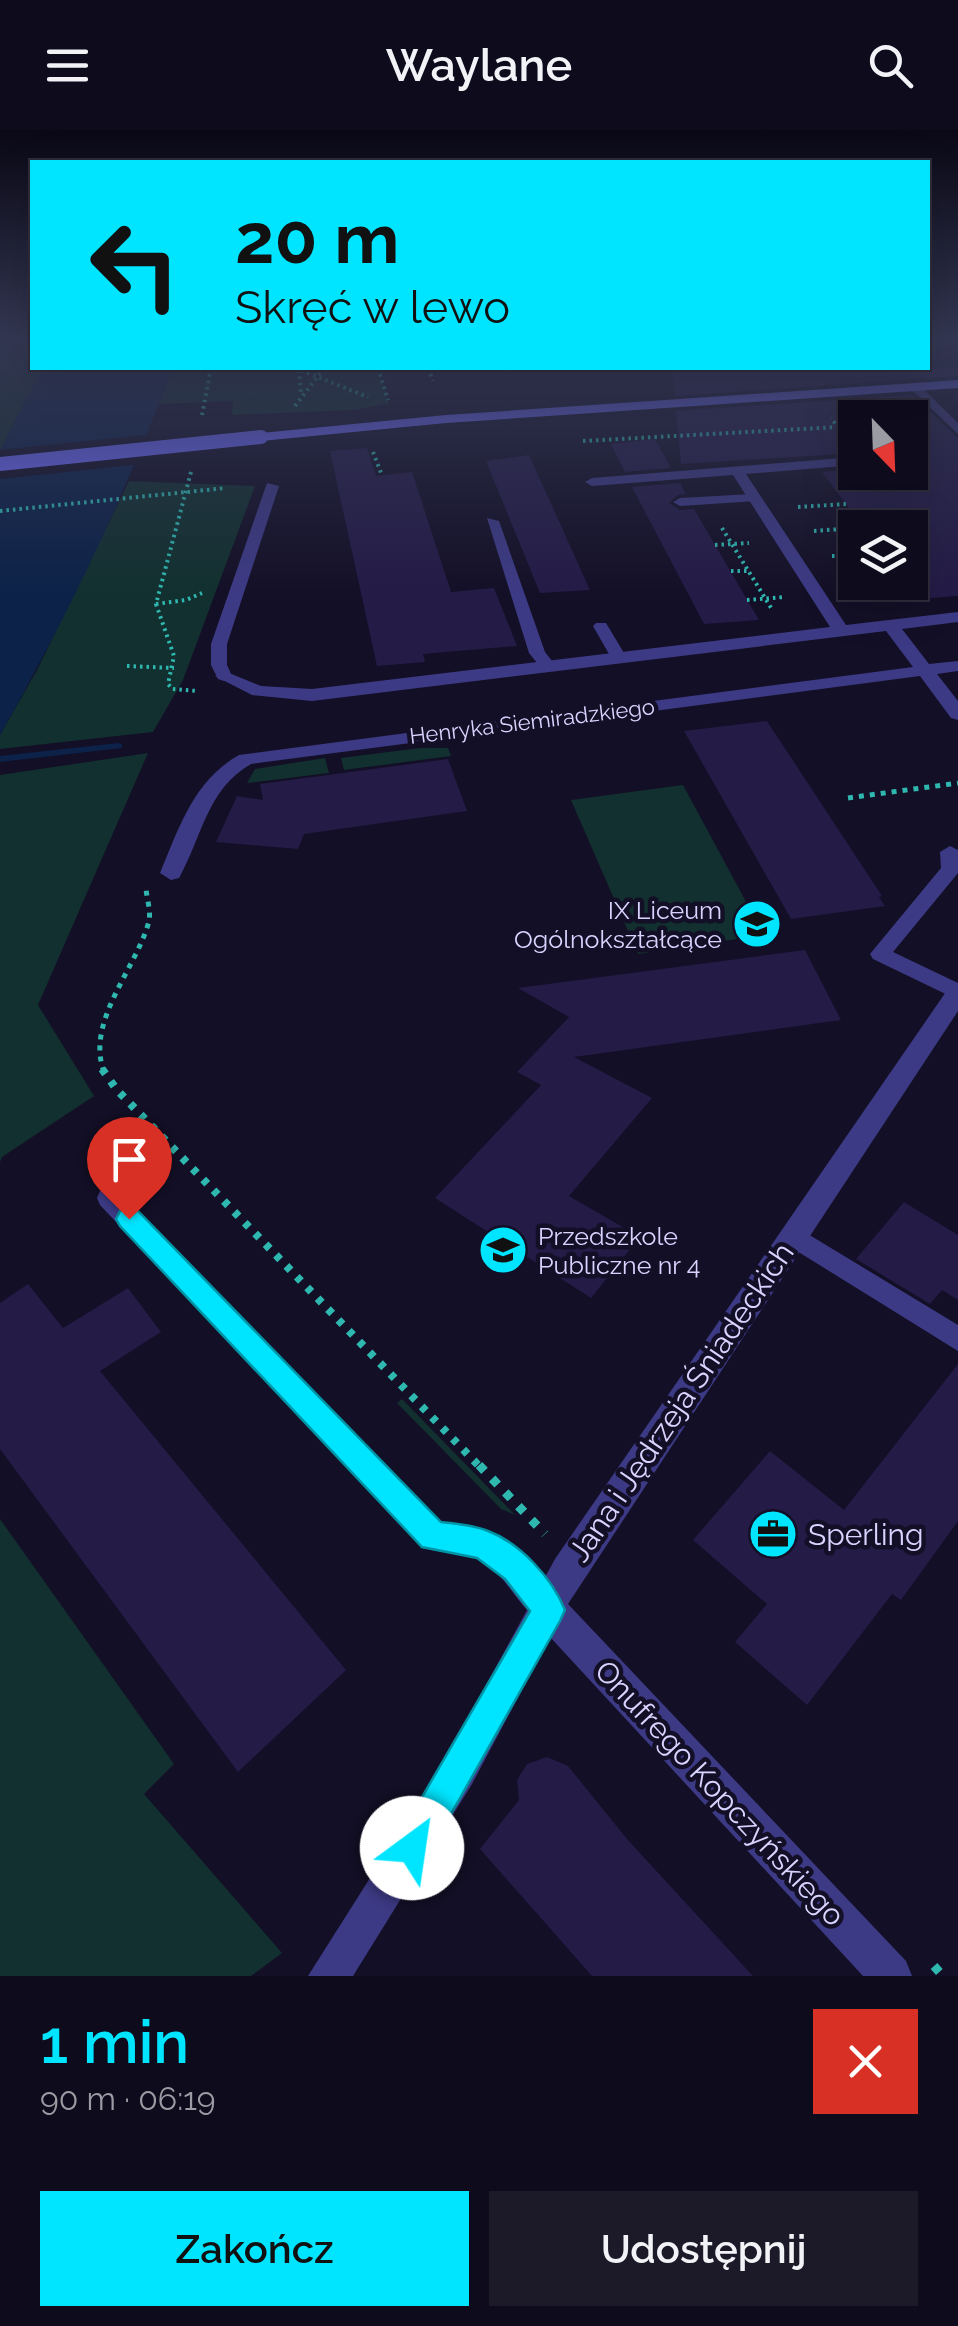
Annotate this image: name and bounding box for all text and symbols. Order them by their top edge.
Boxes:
icon: menu [40,38,95,93]
icon: search [863,38,918,93]
text: Waylane [386,39,572,92]
text: 20 m [235,197,399,279]
icon: left [70,200,200,330]
text: Skręć w lewo [235,281,510,334]
north arrow [838,400,928,490]
map controls [838,400,928,600]
button: layers [838,510,928,600]
street label: Henryka Siemiradzkiego [408,693,656,749]
place label: IX Liceum Ogólnokształcące [514,895,722,954]
school or university icon: IX Liceum Ogólnokształcące [731,898,783,950]
pin [87,1117,172,1220]
icon: arrive [102,1132,157,1187]
place label: Przedszkole Publiczne nr 4 [538,1221,701,1280]
school or university icon: Przedszkole Publiczne nr 4 [477,1224,529,1276]
street label: Jana i Jędrzeja Śniadeckich [560,1235,801,1568]
office icon: Sperling [747,1508,799,1560]
place label: Sperling [808,1517,924,1552]
street label: Onufrego Kopczyńskiego [588,1653,852,1933]
position arrow [360,1796,464,1900]
text: 1 min [40,2007,189,2077]
button: close [813,2009,918,2114]
text: 90 m · 06:19 [40,2080,216,2117]
button: Zakończ [40,2191,469,2306]
button: Udostępnij [489,2191,918,2306]

